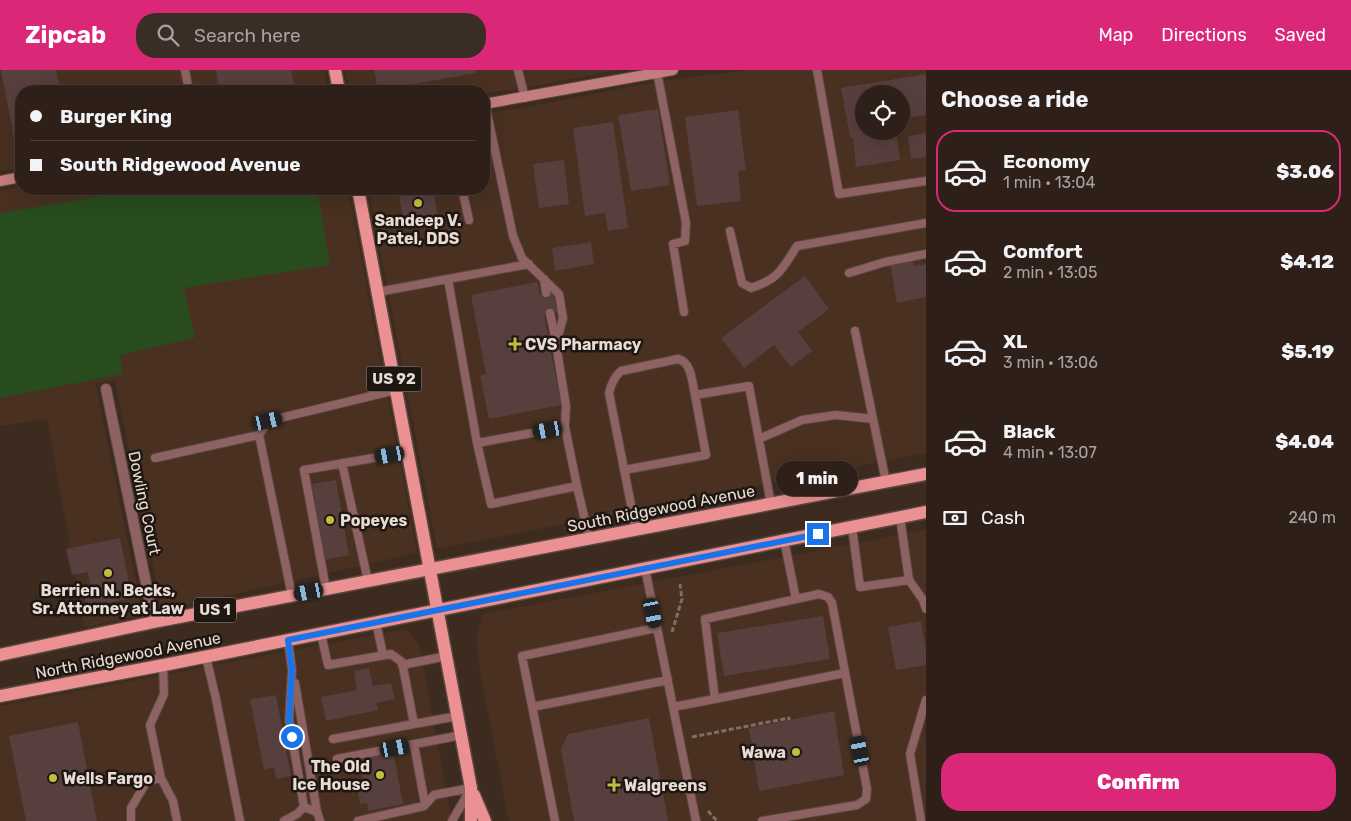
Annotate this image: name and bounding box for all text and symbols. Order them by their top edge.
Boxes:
search box [136,13,486,58]
text: Zipcab [25,21,106,49]
icon: search [154,21,182,49]
text: Search here [194,24,301,47]
text: Map [1098,24,1133,46]
text: Directions [1161,24,1247,46]
text: Saved [1275,24,1326,46]
map controls [855,85,910,140]
button: locate [855,85,910,140]
text: Choose a ride [941,86,1088,113]
text: Burger King [60,105,172,128]
icon: car [943,149,988,194]
text: Economy [1003,150,1090,173]
text: South Ridgewood Avenue [60,153,300,176]
text: $3.06 [1276,160,1334,183]
text: 1 min · 13:04 [1003,173,1095,192]
marker: Sandeep V. Patel, DDS [412,197,424,209]
place label: Sandeep V. Patel, DDS [374,211,462,248]
icon: car [943,239,988,284]
text: Comfort [1003,240,1083,263]
text: $4.12 [1280,250,1334,273]
text: 2 min · 13:05 [1003,263,1097,282]
icon: car [943,329,988,374]
text: XL [1003,330,1027,353]
place label: CVS Pharmacy [525,335,642,354]
marker: CVS Pharmacy [509,338,521,350]
text: $5.19 [1281,340,1334,363]
text: 3 min · 13:06 [1003,353,1098,372]
road number: US 92 [366,366,422,392]
car [251,410,284,432]
icon: car [943,419,988,464]
car [531,420,564,440]
text: Black [1003,420,1055,443]
text: $4.04 [1275,430,1334,453]
text: 4 min · 13:07 [1003,443,1097,462]
car [373,445,406,465]
street label: Dowling Court [124,450,165,557]
callout: 1 min [777,462,859,496]
text: 1 min [796,469,838,488]
street label: South Ridgewood Avenue [566,481,757,536]
icon: cash [941,504,969,532]
text: Cash [981,506,1025,529]
text: 240 m [1289,508,1336,527]
place label: Popeyes [340,511,407,530]
marker: Popeyes [324,514,336,526]
route end [807,523,829,545]
marker: Berrien N. Becks, Sr. Attorney at Law [102,567,114,579]
place label: Berrien N. Becks, Sr. Attorney at Law [32,581,185,618]
car [292,582,325,602]
car [642,597,663,629]
road number: US 1 [194,598,236,622]
street label: North Ridgewood Avenue [34,628,222,683]
route start [281,726,303,748]
car [849,735,870,767]
car [378,738,411,758]
place label: Wawa [741,743,786,762]
marker: Wawa [790,746,802,758]
button: Confirm [941,753,1336,811]
place label: The Old Ice House [292,757,370,794]
place label: Wells Fargo [63,769,153,788]
marker: The Old Ice House [374,769,386,781]
marker: Wells Fargo [47,772,59,784]
place label: Walgreens [624,776,707,795]
marker: Walgreens [608,779,620,791]

